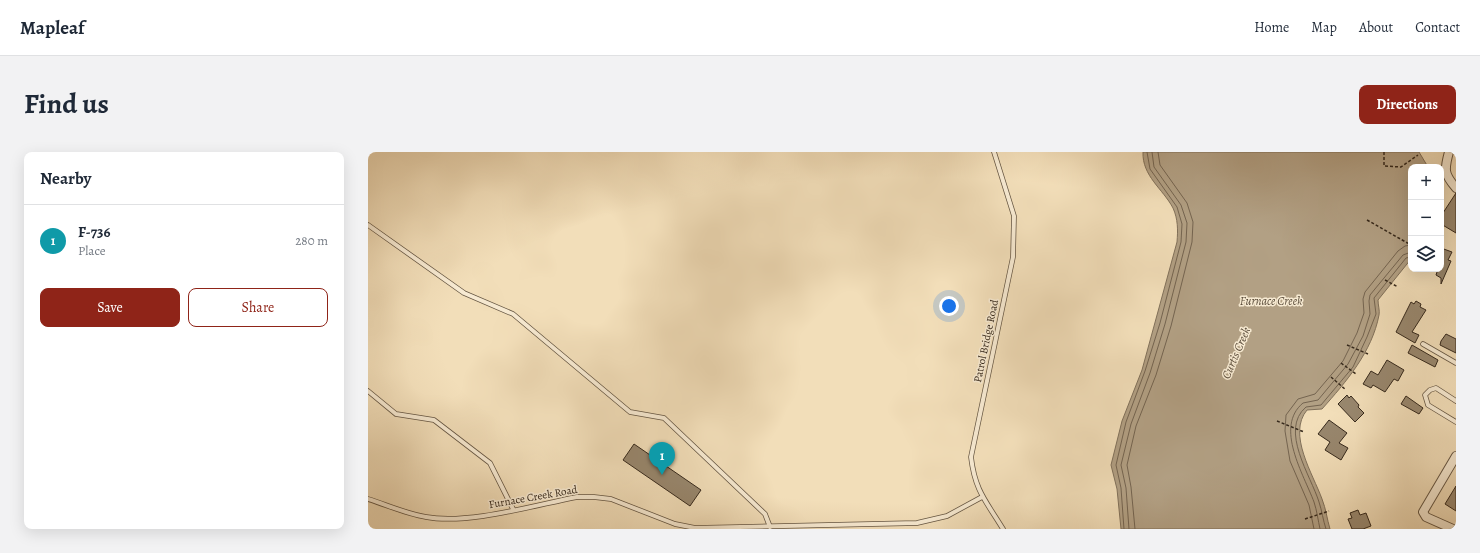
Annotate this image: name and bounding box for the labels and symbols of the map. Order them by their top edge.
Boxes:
water label: Furnace Creek [1240,293,1303,309]
your location [939,296,959,316]
street label: Patrol Bridge Road [970,298,1002,384]
water label: Curtis Creek [1218,324,1254,381]
pin: 1 [649,442,675,475]
street label: Furnace Creek Road [488,482,579,512]

